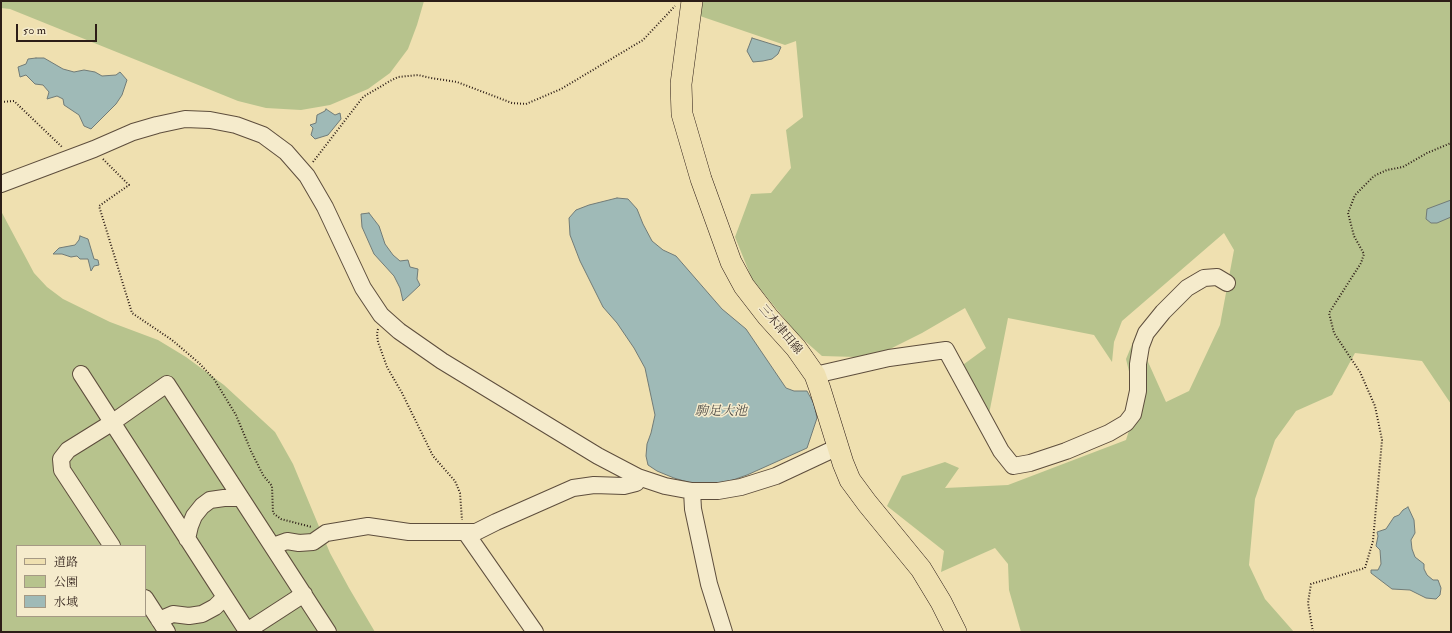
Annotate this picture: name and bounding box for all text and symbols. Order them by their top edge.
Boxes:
scale bar [18,16,99,42]
text: 50 m [23,23,46,38]
street label: 三木津田線 [755,302,805,358]
water label: 駒足大池 [695,404,747,420]
legend [16,545,146,617]
text: 道路 [54,555,78,570]
text: 公園 [54,575,78,590]
text: 水域 [54,595,78,610]

